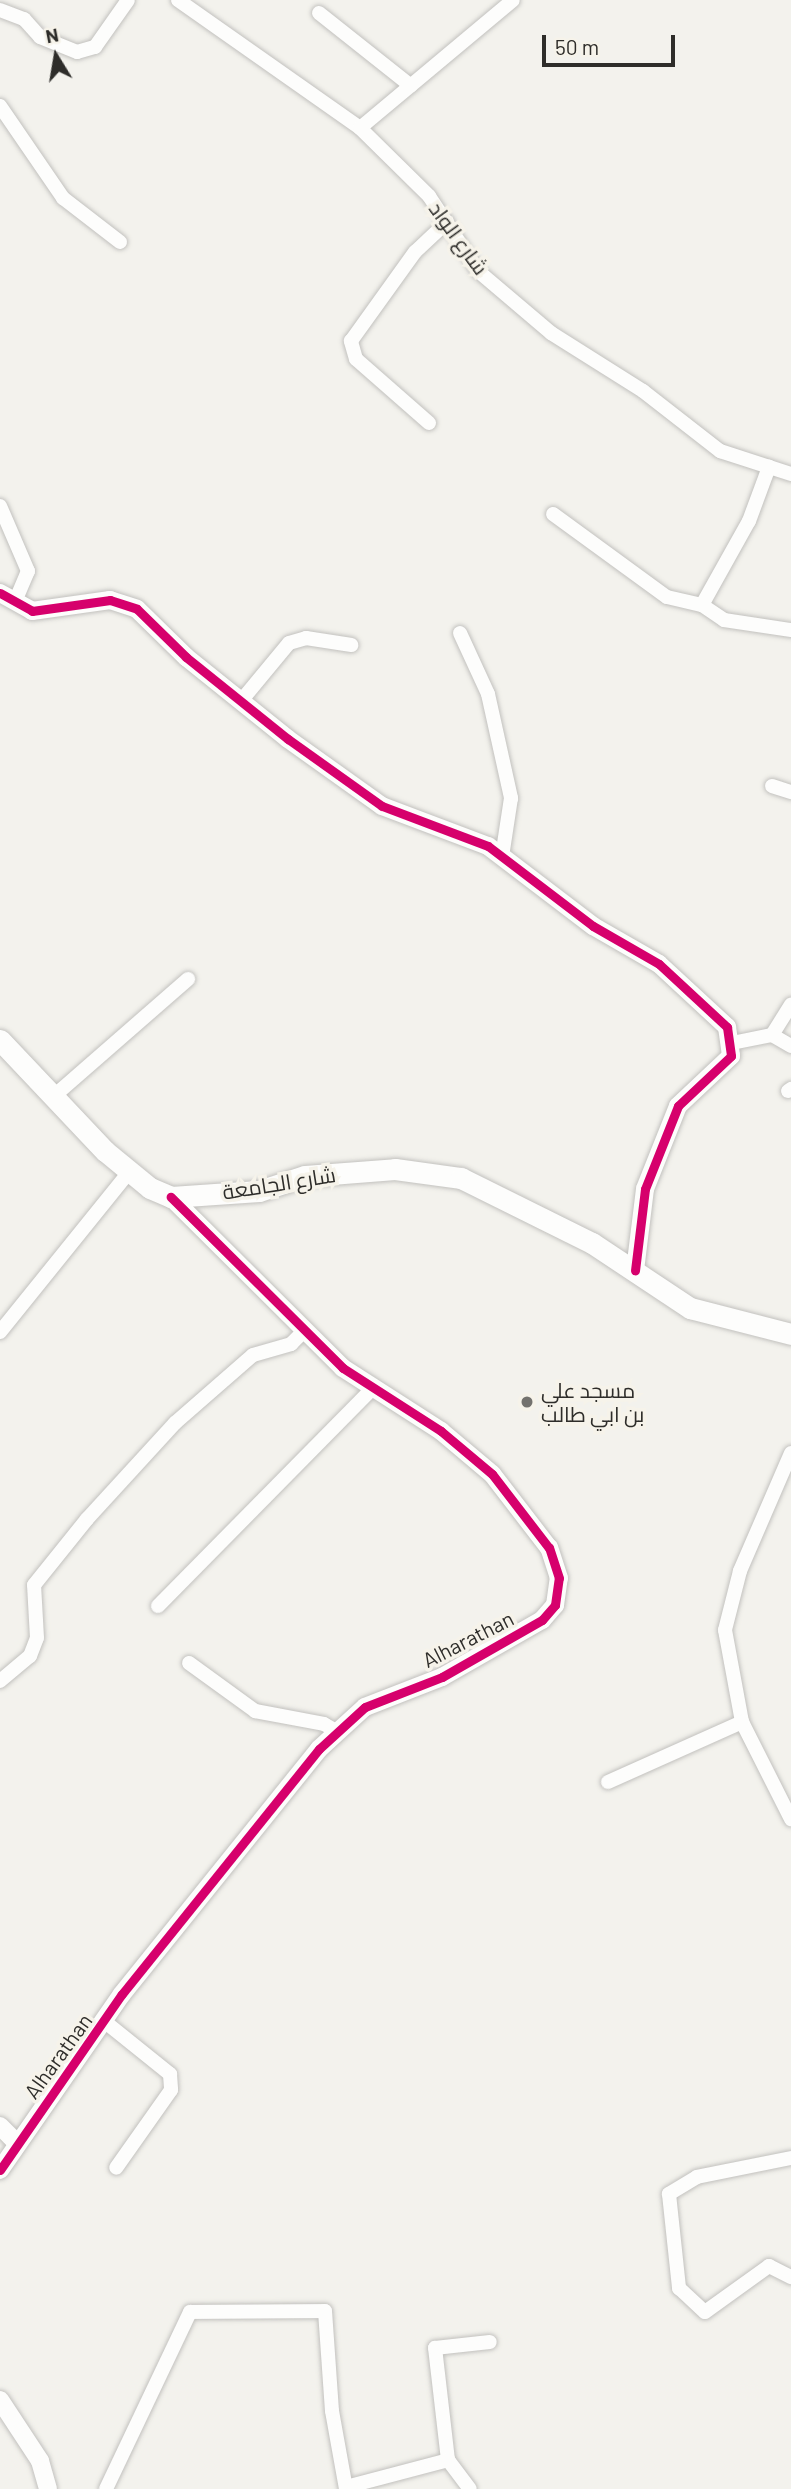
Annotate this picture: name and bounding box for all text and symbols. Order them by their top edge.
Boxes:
north arrow [21,21,91,91]
scale bar [546,21,679,65]
text: N [43,22,60,47]
text: 50 m [555,34,599,59]
street label: شارع الواد [424,197,494,279]
street label: شارع الجامعة [221,1162,337,1204]
place label: مسجد علي بن ابي طالب [541,1377,644,1427]
marker: مسجد علي بن ابي طالب [519,1394,535,1410]
street label: Alharathan [418,1605,518,1673]
street label: Alharathan [19,2009,97,2103]

